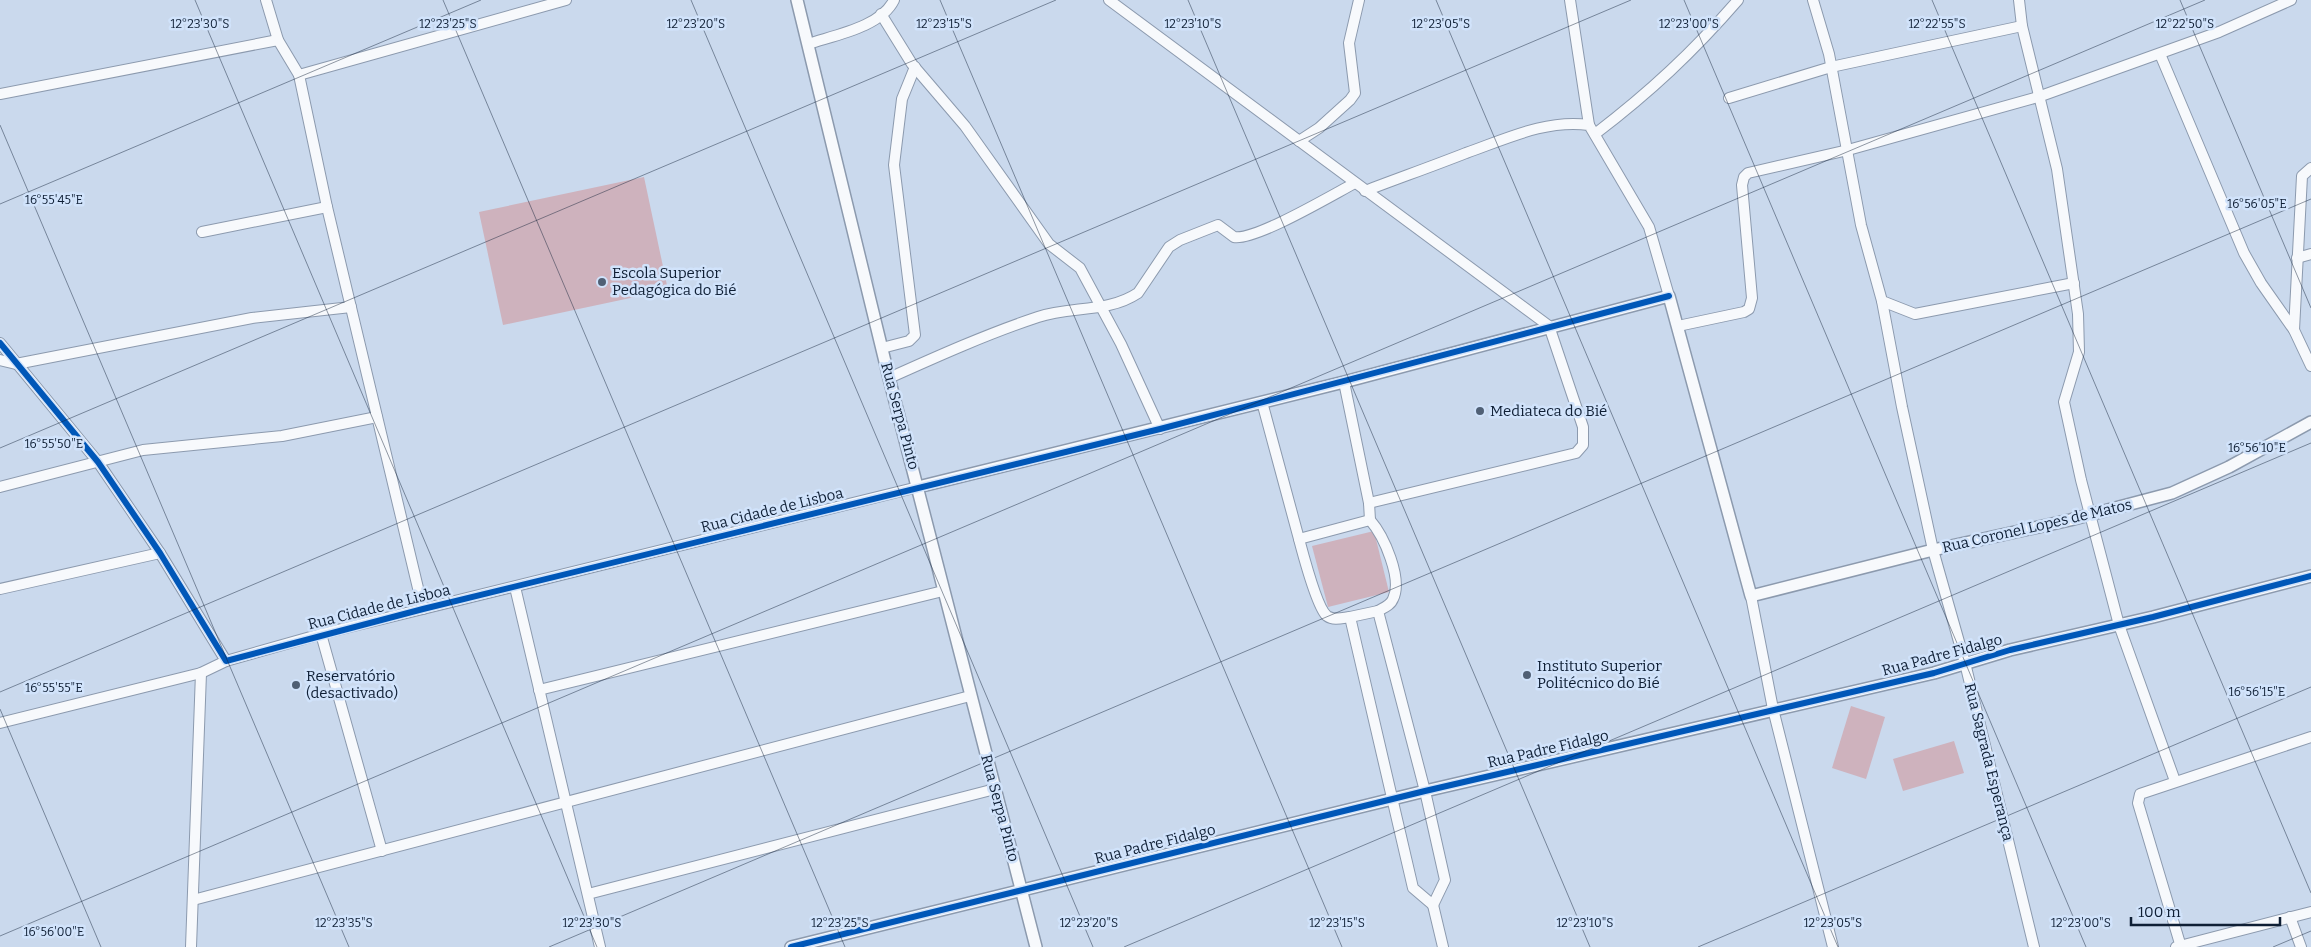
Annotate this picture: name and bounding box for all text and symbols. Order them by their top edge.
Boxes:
text: 12°23'30"S [171,17,229,31]
text: 12°23'25"S [419,17,477,31]
text: 12°23'20"S [667,17,725,31]
text: 12°23'15"S [916,17,972,31]
text: 12°23'10"S [1165,17,1221,31]
text: 12°23'05"S [1412,17,1470,31]
text: 12°23'00"S [1659,17,1719,31]
text: 12°22'55"S [1908,17,1966,31]
text: 12°22'50"S [2156,17,2214,31]
text: 16°55'45"E [25,193,83,207]
text: 16°56'05"E [2227,197,2287,211]
place label: Escola Superior Pedagógica do Bié [612,264,736,299]
marker: Escola Superior Pedagógica do Bié [596,276,608,288]
street label: Rua Serpa Pinto [877,360,923,472]
place label: Mediateca do Bié [1490,402,1607,420]
marker: Mediateca do Bié [1474,405,1486,417]
text: 16°55'50"E [25,437,83,451]
text: 16°56'10"E [2228,441,2286,455]
street label: Rua Cidade de Lisboa [699,484,845,536]
street label: Rua Coronel Lopes de Matos [1940,495,2134,557]
street label: Rua Cidade de Lisboa [306,581,452,633]
street label: Rua Padre Fidalgo [1880,630,2004,680]
place label: Instituto Superior Politécnico do Bié [1537,657,1662,692]
place label: Reservatório (desactivado) [306,667,398,702]
marker: Instituto Superior Politécnico do Bié [1521,669,1533,681]
marker: Reservatório (desactivado) [290,679,302,691]
text: 16°55'55"E [25,681,83,695]
street label: Rua Sagrada Esperança [1961,681,2017,843]
text: 16°56'15"E [2229,685,2285,699]
street label: Rua Padre Fidalgo [1486,726,1610,772]
street label: Rua Serpa Pinto [977,752,1023,864]
street label: Rua Padre Fidalgo [1093,820,1217,868]
scale bar [2131,894,2280,926]
text: 100 m [2138,903,2181,921]
text: 12°23'35"S [315,916,373,930]
text: 12°23'30"S [563,916,621,930]
text: 12°23'25"S [811,916,869,930]
text: 12°23'20"S [1060,916,1118,930]
text: 12°23'15"S [1309,916,1365,930]
text: 12°23'10"S [1557,916,1613,930]
text: 12°23'05"S [1804,916,1862,930]
text: 12°23'00"S [2051,916,2111,930]
text: 16°56'00"E [24,925,84,939]

